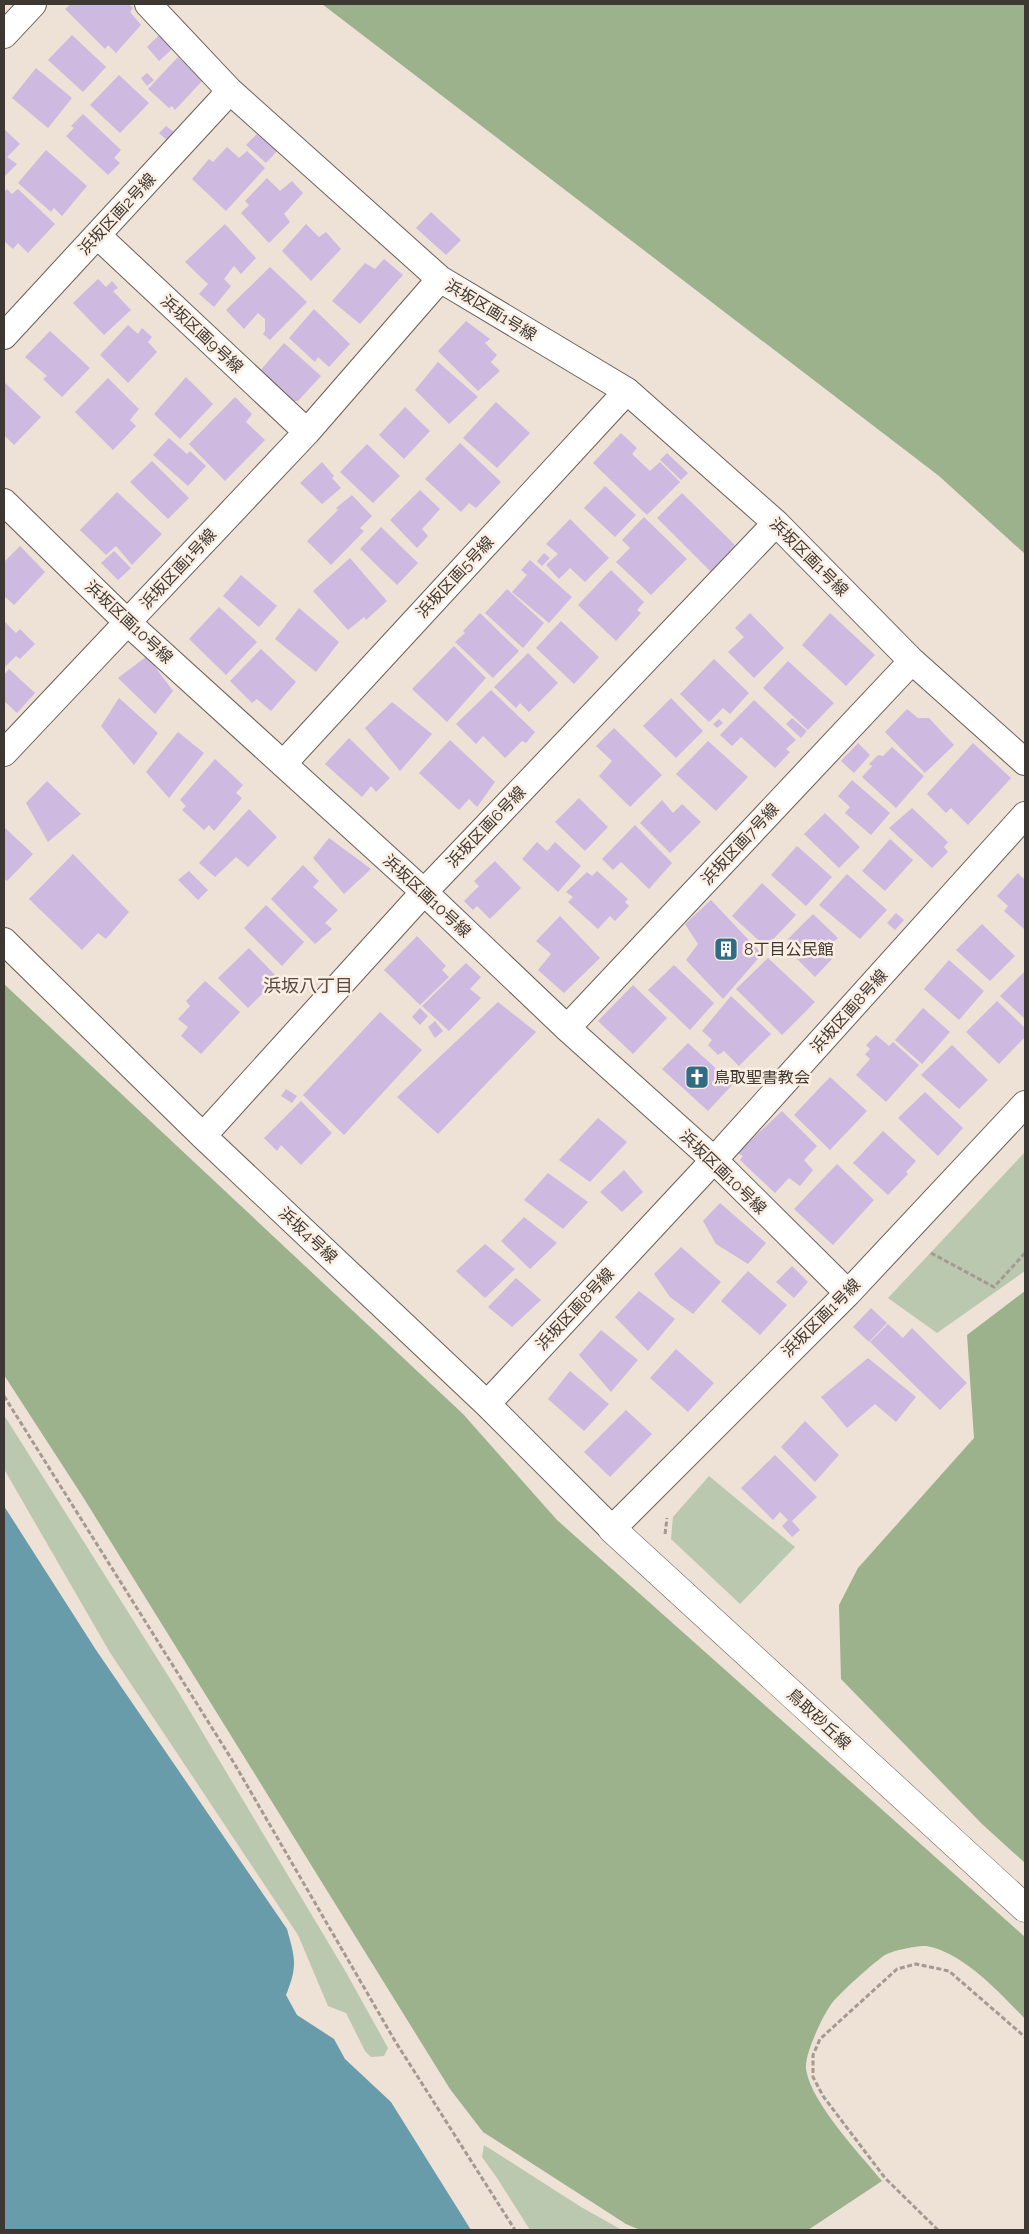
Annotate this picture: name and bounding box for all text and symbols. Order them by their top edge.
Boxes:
street label: 浜坂区画2号線 [74,169,160,259]
street label: 浜坂区画1号線 [442,275,540,345]
street label: 浜坂区画9号線 [157,291,247,377]
street label: 浜坂区画1号線 [766,514,852,600]
street label: 浜坂区画1号線 [136,525,220,613]
street label: 浜坂区画5号線 [412,532,498,622]
street label: 浜坂区画10号線 [81,577,177,667]
street label: 浜坂区画6号線 [442,782,530,872]
street label: 浜坂区画7号線 [697,799,783,889]
street label: 浜坂区画10号線 [379,851,475,941]
building icon: 8丁目公民館 [713,936,739,962]
place label: 8丁目公民館 [744,940,834,959]
street label: 浜坂区画8号線 [807,965,891,1057]
district label: 浜坂八丁目 [263,975,353,996]
church icon: 鳥取聖書教会 [684,1064,710,1090]
place label: 鳥取聖書教会 [714,1068,810,1087]
street label: 浜坂区画10号線 [676,1126,770,1218]
street label: 浜坂4号線 [275,1203,341,1267]
street label: 浜坂区画8号線 [532,1264,618,1354]
street label: 浜坂区画1号線 [778,1275,864,1361]
street label: 鳥取砂丘線 [783,1685,855,1753]

